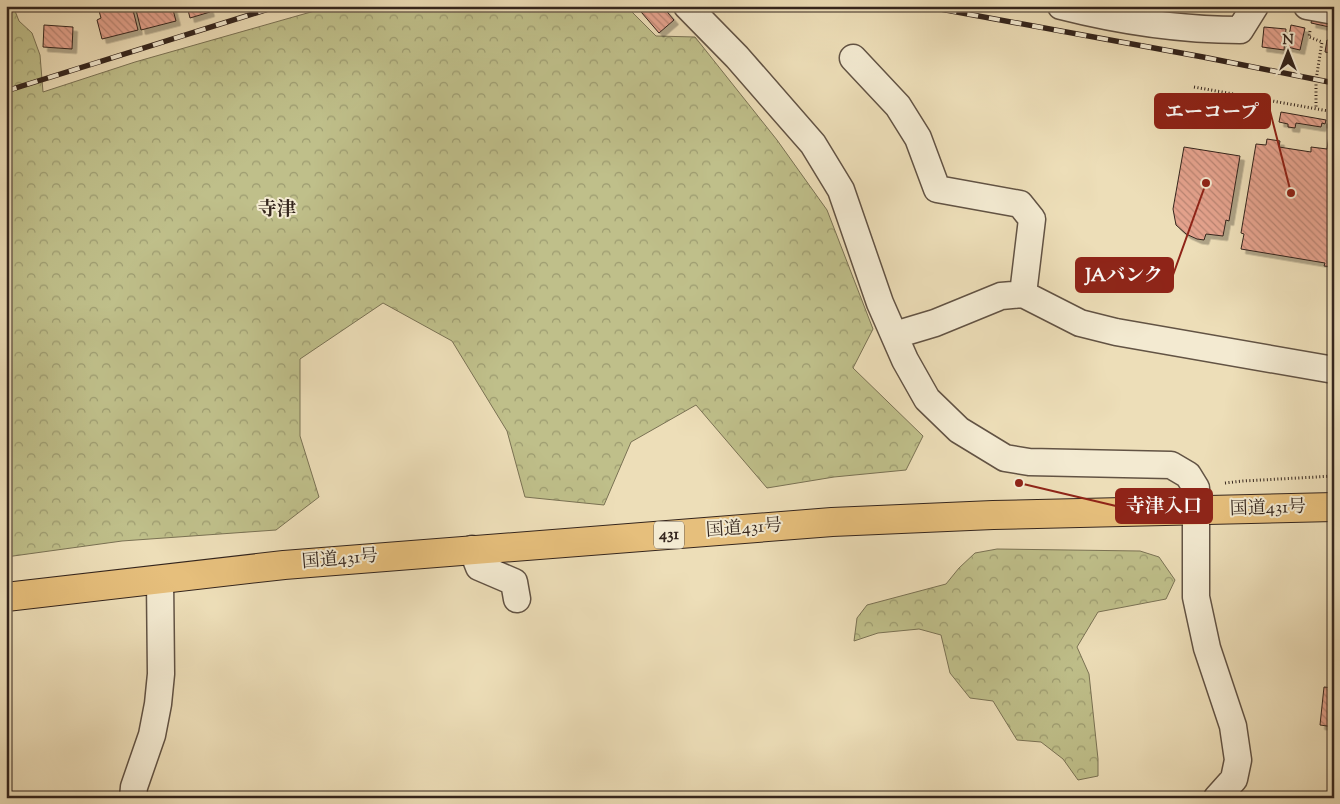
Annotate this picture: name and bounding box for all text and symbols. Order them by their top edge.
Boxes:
north arrow [1262,28,1312,78]
text: N [1282,31,1294,51]
callout: エーコープ [1155,94,1270,128]
text: エーコープ [1165,100,1259,127]
district label: 寺津 [258,197,296,224]
callout: JAバンク [1076,258,1173,292]
text: JAバンク [1083,263,1163,290]
callout: 寺津入口 [1116,489,1212,523]
text: 寺津入口 [1126,494,1202,521]
street label: 国道431号 [1229,495,1307,523]
street label: 国道431号 [705,513,783,545]
road number: 431 [654,522,684,548]
street label: 国道431号 [301,544,379,576]

